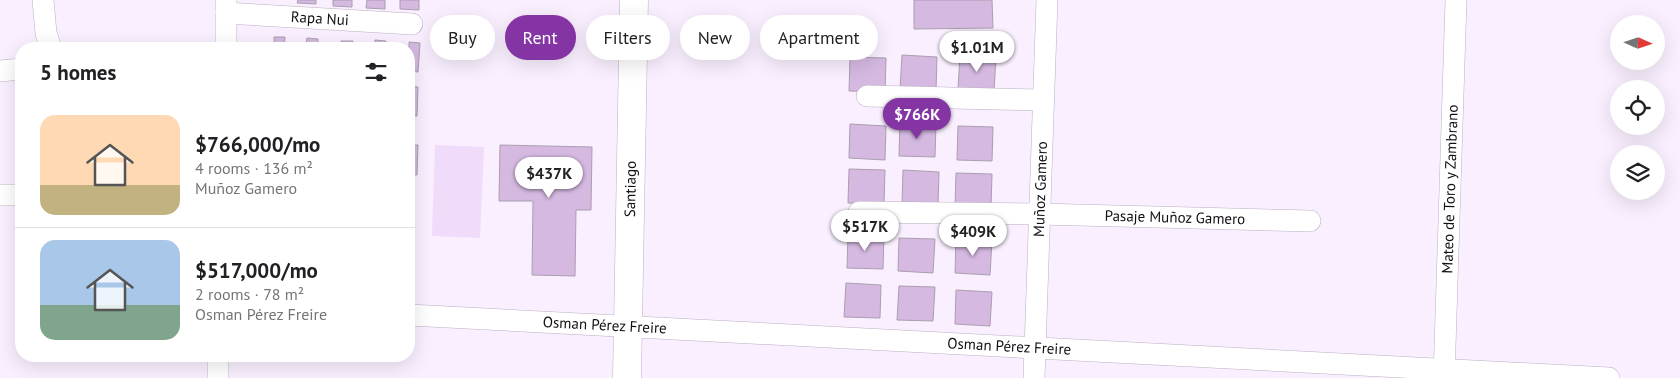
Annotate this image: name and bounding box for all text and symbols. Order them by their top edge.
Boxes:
street label: Rapa Nui [290,7,349,29]
chip: Buy [430,15,495,60]
chip: Rent [505,15,576,60]
chip: Filters [586,15,670,60]
chip: New [680,15,750,60]
chip: Apartment [760,15,878,60]
north arrow [1610,15,1665,70]
map controls [1610,15,1665,200]
pin: $1.01M [936,30,1018,73]
text: $1.01M [950,37,1004,57]
icon: filters [362,58,390,86]
text: 5 homes [40,59,116,86]
button: locate [1610,80,1665,135]
pin: $766K [882,98,952,140]
text: $766K [894,104,940,124]
street label: Mateo de Toro y Zambrano [1437,104,1462,274]
text: $766,000/mo [195,131,320,158]
icon: home [80,135,140,195]
street label: Muñoz Gamero [1029,141,1051,237]
button: layers [1610,145,1665,200]
pin: $437K [514,156,584,199]
text: 4 rooms · 136 m² [195,158,313,178]
street label: Santiago [620,161,640,217]
text: $437K [526,163,572,183]
text: Muñoz Gamero [195,178,297,198]
street label: Pasaje Muñoz Gamero [1104,206,1246,228]
pin: $517K [830,210,900,252]
pin: $409K [938,214,1008,257]
text: $517K [842,216,888,236]
text: $409K [950,221,996,241]
text: $517,000/mo [195,257,318,284]
icon: home [80,260,140,320]
text: 2 rooms · 78 m² [195,284,304,304]
text: Osman Pérez Freire [195,304,327,324]
street label: Osman Pérez Freire [542,312,667,338]
street label: Osman Pérez Freire [947,333,1072,359]

